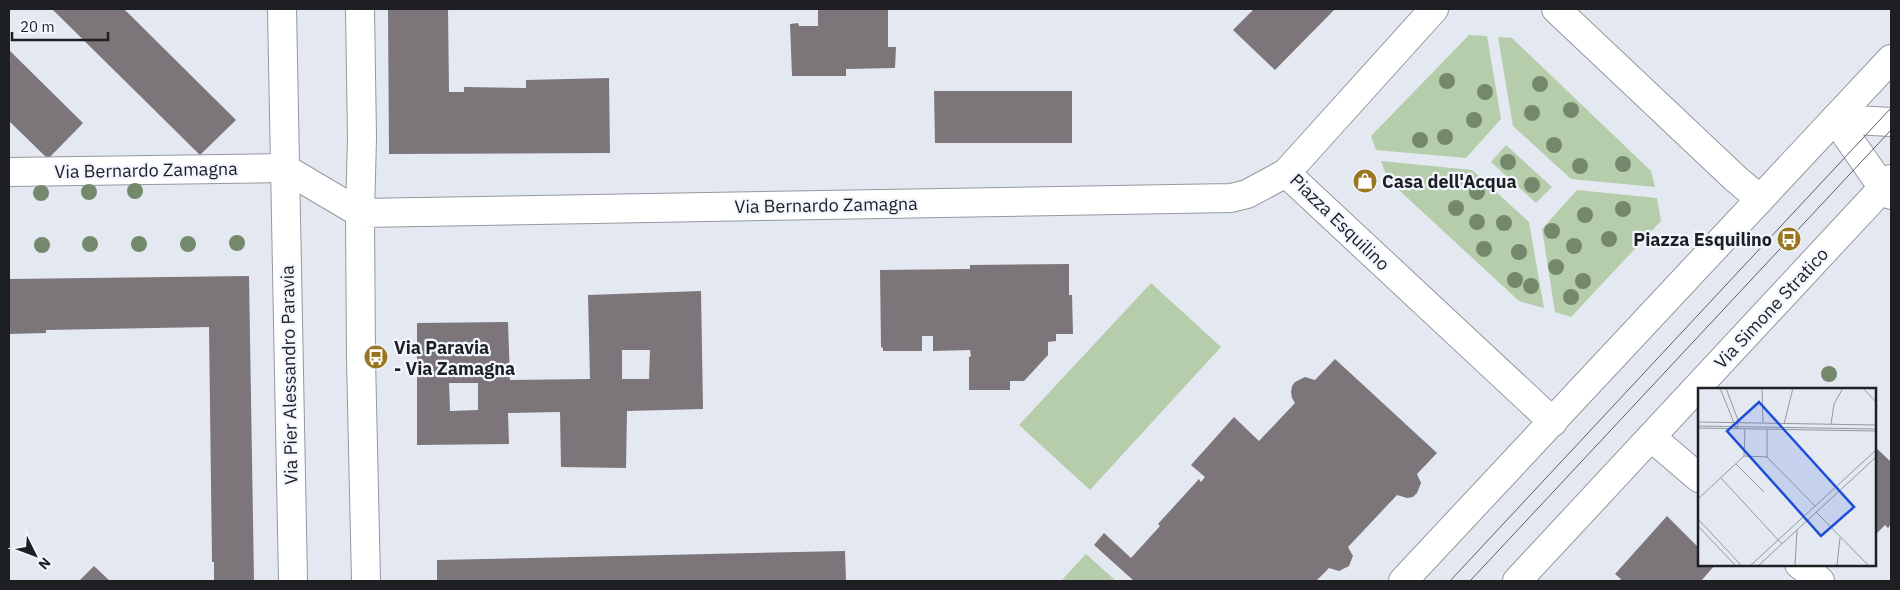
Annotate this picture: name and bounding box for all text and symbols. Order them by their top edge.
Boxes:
scale bar [12,10,109,42]
text: 20 m [20,17,55,36]
street label: Via Bernardo Zamagna [54,157,238,183]
shop icon: Casa dell'Acqua [1352,168,1378,194]
street label: Piazza Esquilino [1285,169,1395,275]
place label: Casa dell'Acqua [1382,170,1517,193]
street label: Via Bernardo Zamagna [734,192,918,218]
bus stop icon: Piazza Esquilino [1776,226,1802,252]
place label: Piazza Esquilino [1633,228,1772,251]
street label: Via Simone Stratico [1709,243,1833,373]
street label: Via Pier Alessandro Paravia [276,265,302,485]
place label: Via Paravia - Via Zamagna [394,336,515,380]
bus stop icon: Via Paravia - Via Zamagna [363,344,389,370]
inset map [1698,388,1875,565]
north arrow [10,530,60,580]
text: N [35,554,55,573]

